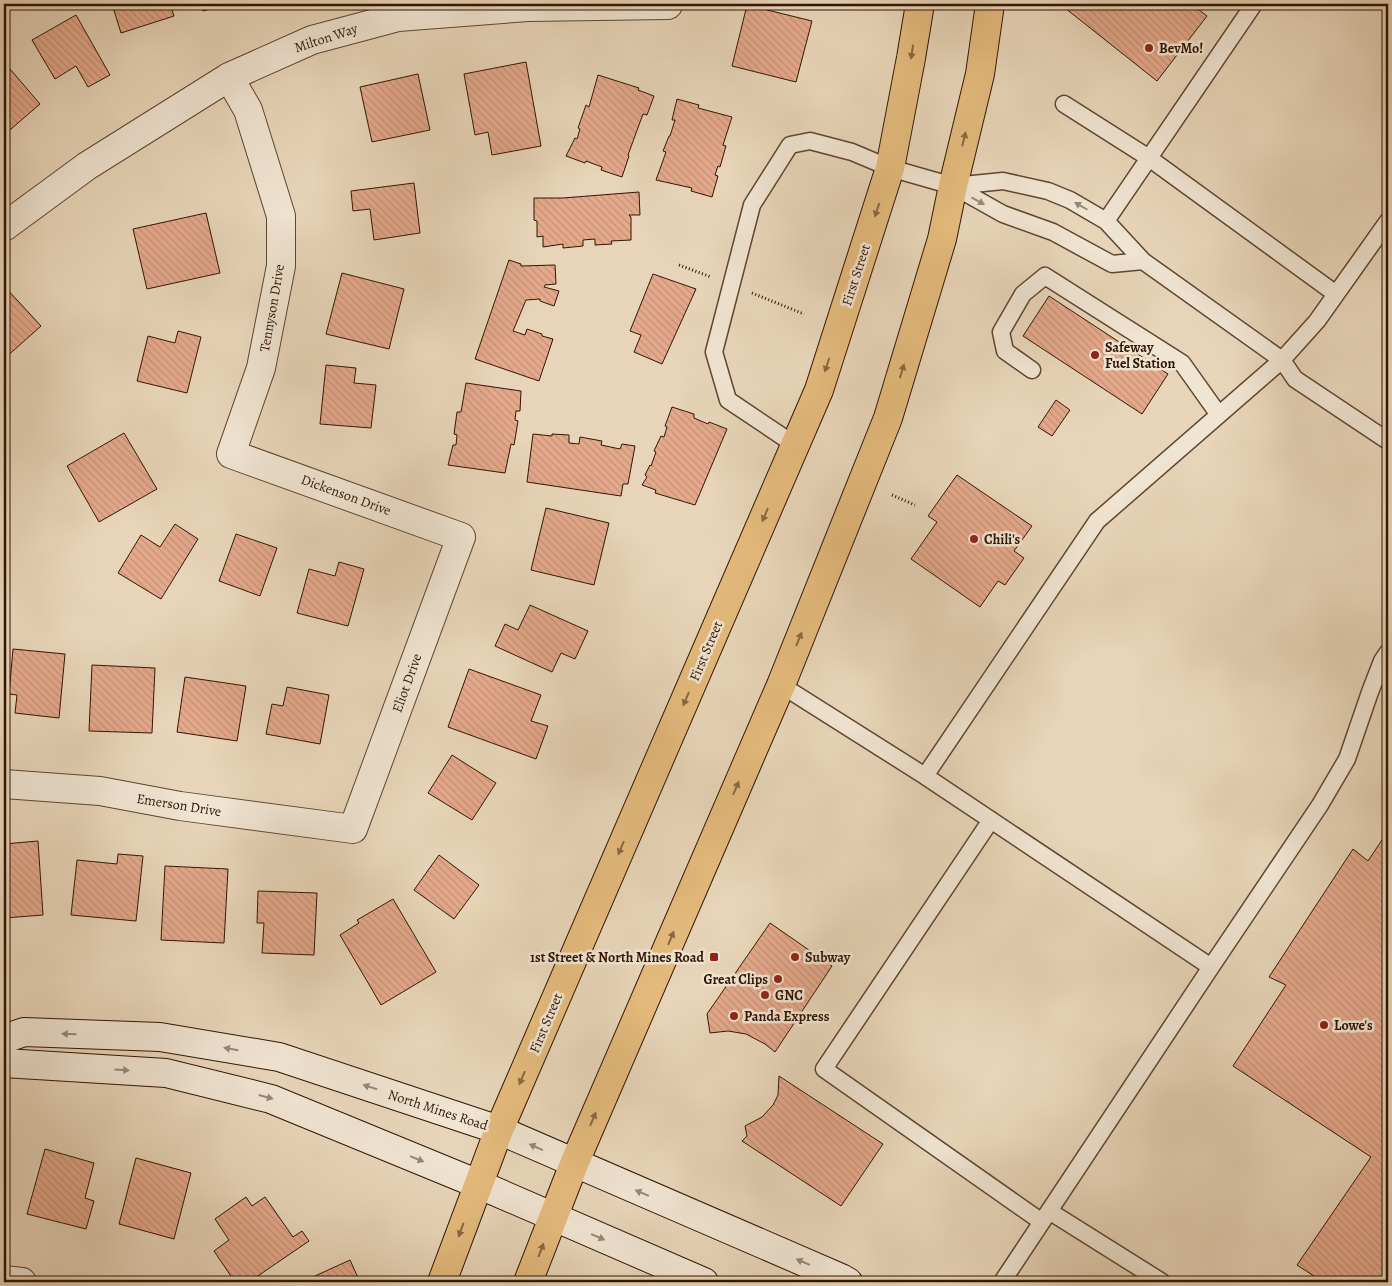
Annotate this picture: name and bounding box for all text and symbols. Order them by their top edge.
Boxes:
street label: Milton Way [292,19,361,57]
place label: BevMo! [1159,39,1203,58]
marker: BevMo! [1143,42,1155,54]
one-way arrow [908,44,916,60]
one-way arrow [960,131,968,146]
one-way arrow [972,196,985,205]
one-way arrow [1074,202,1087,211]
one-way arrow [872,203,880,218]
street label: First Street [837,241,875,308]
street label: Tennyson Drive [255,263,289,353]
place label: Safeway Fuel Station [1105,338,1175,373]
marker: Safeway Fuel Station [1089,349,1101,361]
one-way arrow [823,358,831,373]
one-way arrow [898,363,906,378]
street label: Dickenson Drive [298,470,394,520]
one-way arrow [761,508,769,522]
place label: Chili's [984,530,1021,549]
marker: Chili's [968,533,980,545]
street label: First Street [685,618,727,684]
one-way arrow [795,631,803,646]
street label: Eliot Drive [388,651,426,715]
one-way arrow [681,692,689,706]
one-way arrow [732,781,740,795]
street label: Emerson Drive [135,789,223,821]
one-way arrow [617,841,625,855]
one-way arrow [668,931,676,945]
place label: 1st Street & North Mines Road [530,948,704,967]
place label: Subway [805,948,851,967]
marker: 1st Street & North Mines Road [708,951,720,963]
marker: Subway [789,951,801,963]
place label: Great Clips [704,970,768,989]
marker: Great Clips [772,973,784,985]
place label: GNC [775,986,803,1005]
marker: GNC [759,989,771,1001]
street label: First Street [525,990,567,1056]
place label: Panda Express [744,1007,830,1026]
marker: Panda Express [728,1010,740,1022]
place label: Lowe's [1334,1016,1373,1035]
marker: Lowe's [1318,1019,1330,1031]
one-way arrow [61,1030,77,1038]
one-way arrow [222,1044,238,1052]
one-way arrow [115,1066,131,1074]
one-way arrow [518,1071,526,1086]
one-way arrow [362,1083,377,1090]
street label: North Mines Road [386,1085,491,1135]
one-way arrow [259,1094,274,1102]
one-way arrow [590,1112,598,1126]
one-way arrow [529,1142,543,1150]
one-way arrow [409,1155,424,1163]
one-way arrow [634,1189,649,1197]
one-way arrow [457,1223,465,1238]
one-way arrow [591,1234,605,1242]
one-way arrow [537,1243,545,1257]
one-way arrow [796,1257,810,1265]

